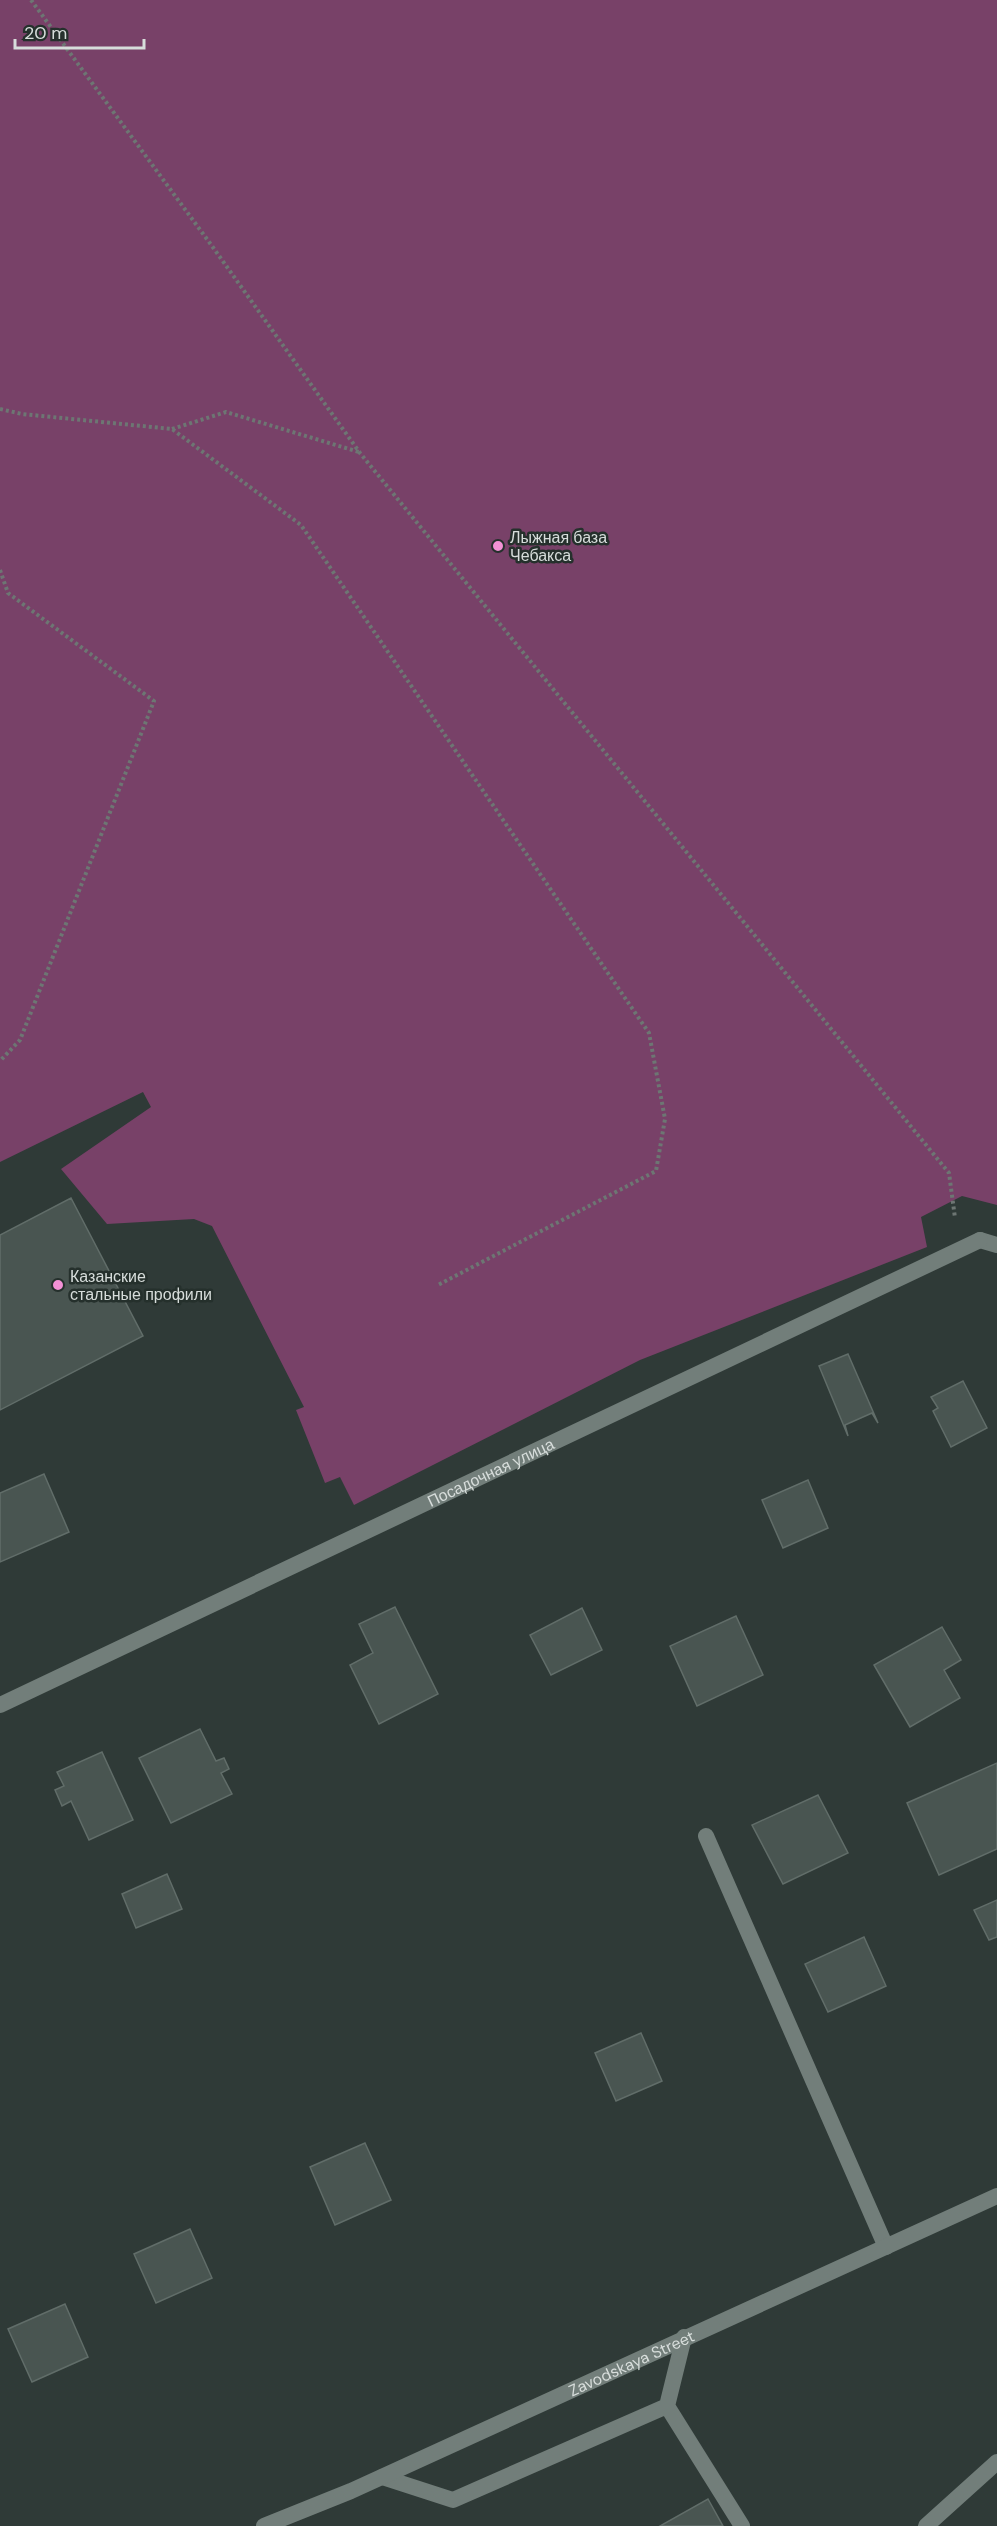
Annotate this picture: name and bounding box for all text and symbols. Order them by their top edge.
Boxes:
scale bar [15,12,144,50]
text: 20 m [24,21,67,45]
place label: Лыжная база Чебакса [510,527,607,566]
marker: Лыжная база Чебакса [491,539,505,553]
place label: Казанские стальные профили [70,1266,212,1305]
marker: Казанские стальные профили [51,1278,65,1292]
street label: Посадочная улица [424,1433,558,1511]
street label: Zavodskaya Street [565,2325,698,2401]

